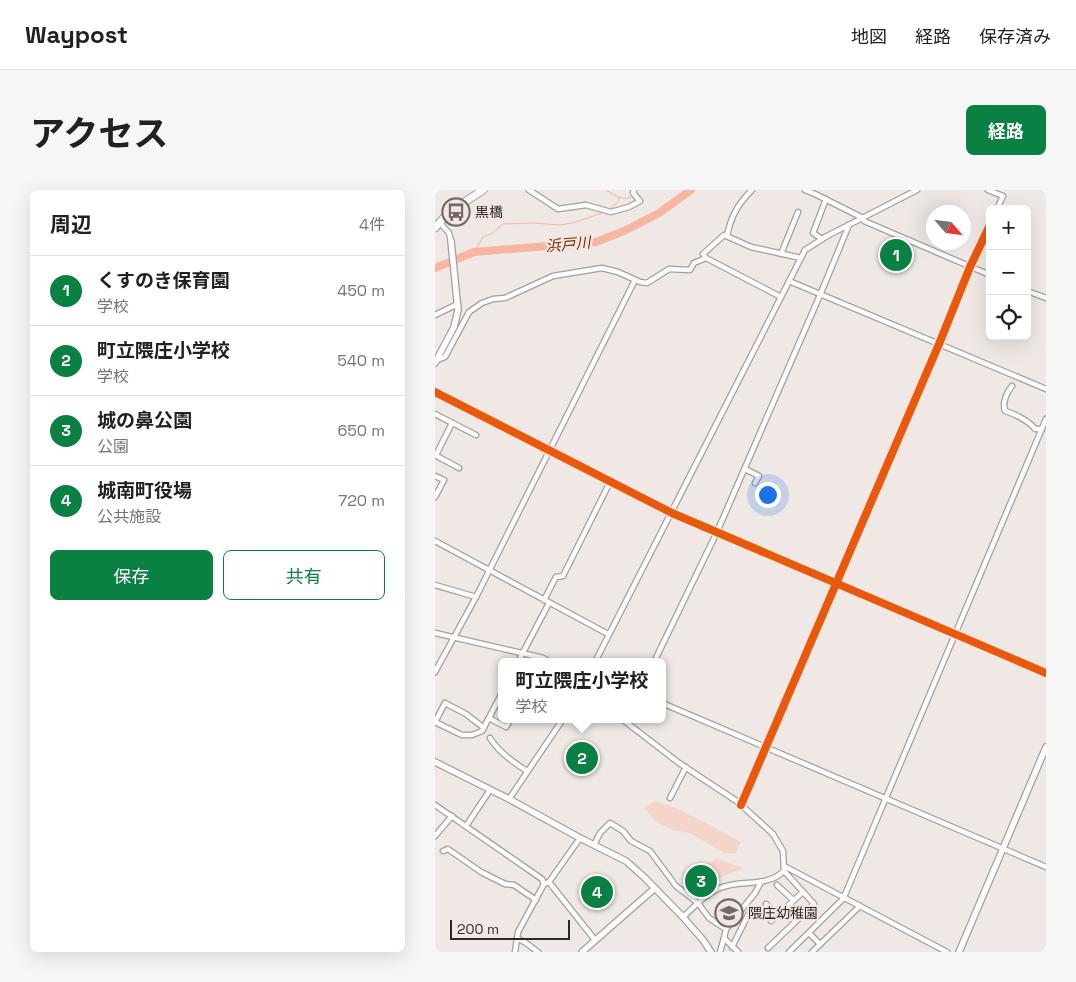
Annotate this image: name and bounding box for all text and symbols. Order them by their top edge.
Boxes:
text: Waypost [25,19,128,50]
text: 地図 [851,25,887,48]
text: 経路 [915,25,951,48]
text: 保存済み [979,25,1051,48]
button: 経路 [966,105,1046,155]
text: アクセス [30,112,168,156]
bus stop icon: 黒橋 [441,197,471,227]
place label: 黒橋 [475,203,503,221]
north arrow [926,205,971,250]
map controls [986,205,1031,340]
button: + [986,205,1031,250]
text: 周辺 [50,211,92,238]
text: 4件 [359,214,385,235]
water label: 浜戸川 [545,232,593,255]
pin: 1 [880,236,912,274]
button: − [986,250,1031,295]
text: くすのき保育園 [97,268,229,293]
text: 1 [62,280,70,301]
text: 450 m [337,280,385,301]
button: locate [986,295,1031,340]
text: 学校 [97,296,129,317]
text: 町立隈庄小学校 [97,338,230,363]
text: 2 [61,350,71,371]
text: 540 m [337,350,385,371]
text: 学校 [97,366,129,387]
text: 城の鼻公園 [97,408,192,433]
text: 3 [61,420,71,441]
text: 650 m [337,420,385,441]
text: 公園 [97,436,129,457]
text: 城南町役場 [97,478,192,503]
your location [755,482,781,508]
text: 4 [61,490,71,511]
text: 720 m [338,490,385,511]
text: 公共施設 [97,506,161,527]
button: 保存 [50,550,213,600]
button: 共有 [223,550,385,600]
popup [498,658,666,723]
text: 町立隈庄小学校 [515,668,649,693]
text: 学校 [515,696,548,717]
pin: 2 [566,739,598,777]
pin: 3 [685,862,717,900]
pin: 4 [581,873,613,911]
school or university icon: 隈庄幼稚園 [714,898,744,928]
place label: 隈庄幼稚園 [748,904,818,922]
scale bar [450,917,570,940]
text: 200 m [457,920,499,938]

